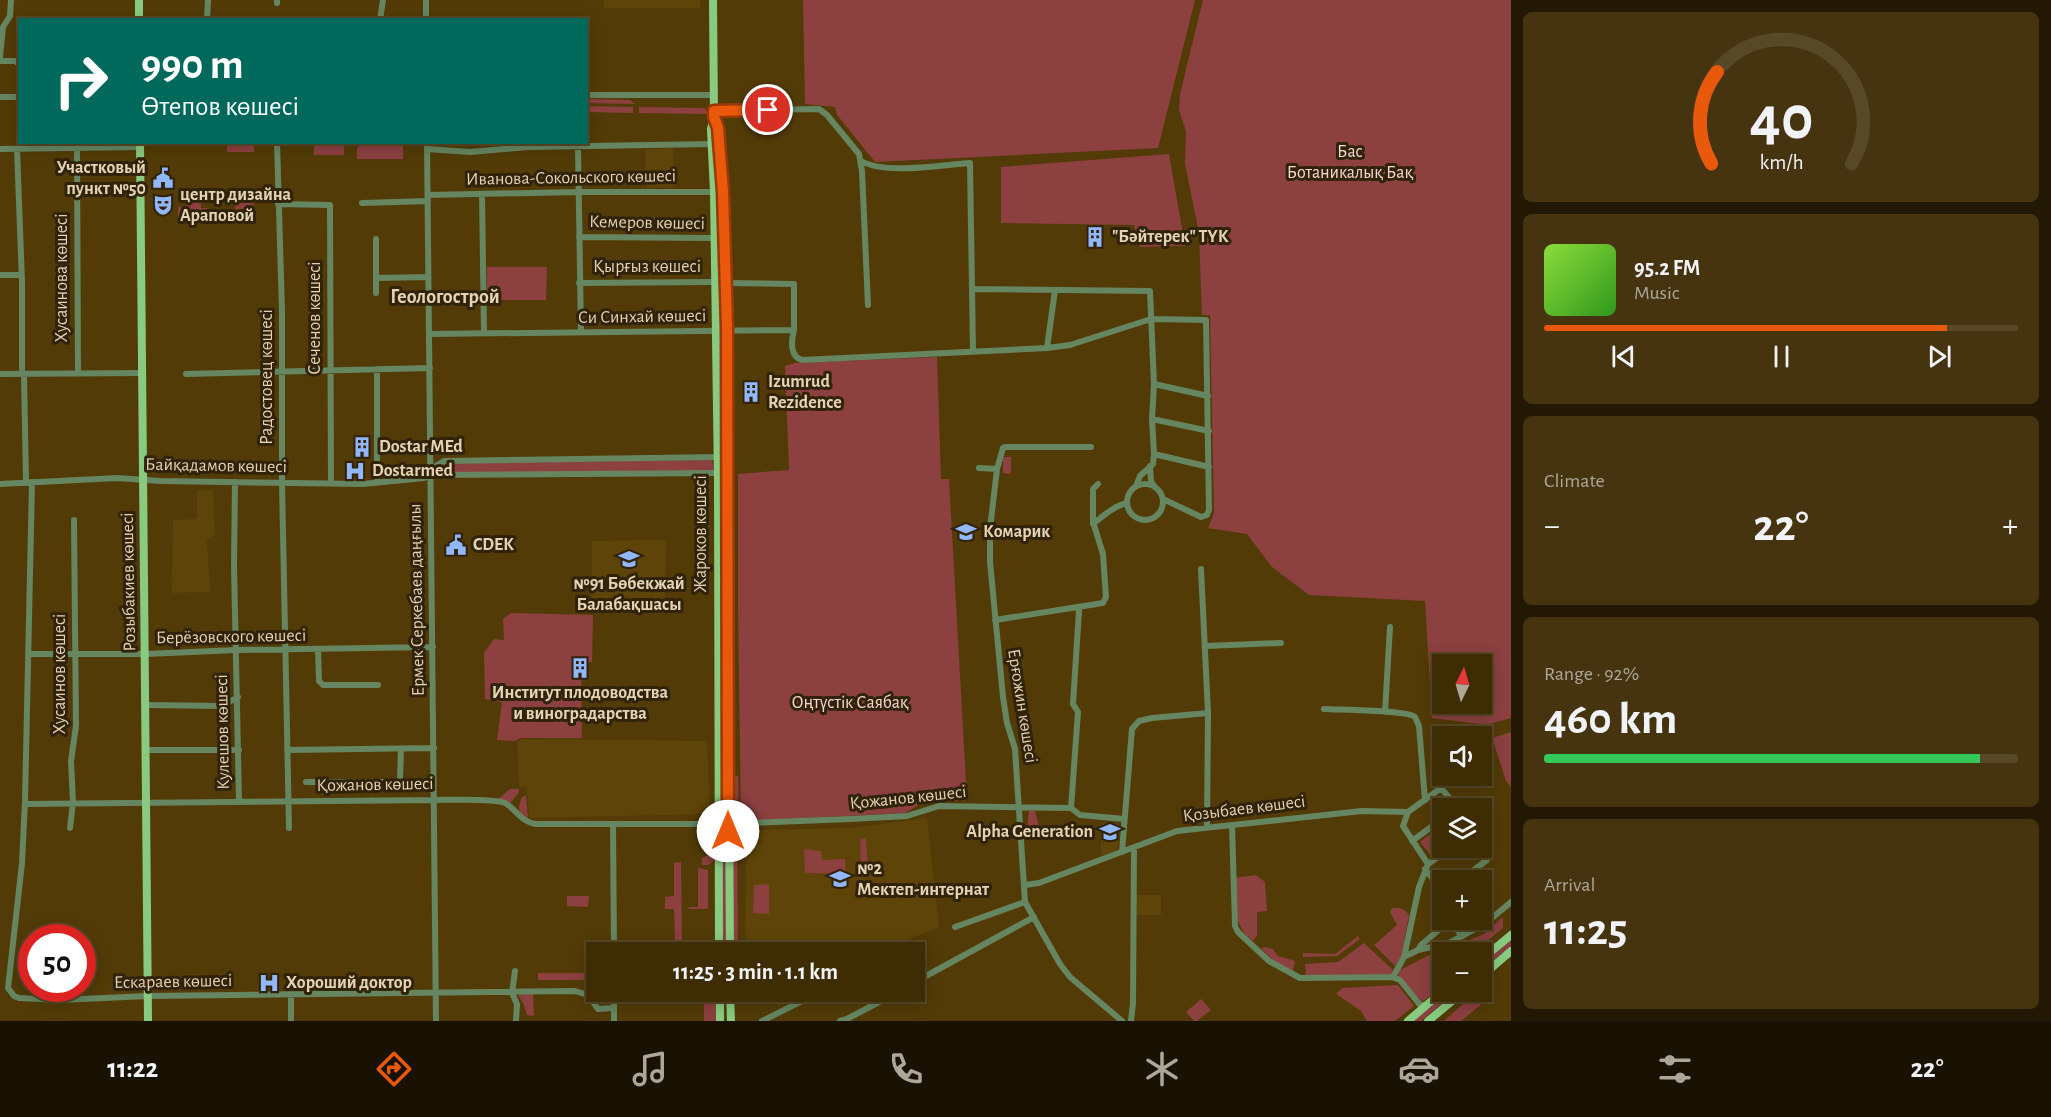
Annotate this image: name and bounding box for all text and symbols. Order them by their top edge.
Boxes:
icon: right [42,42,120,120]
text: 990 m [141,44,244,86]
pin [742,84,793,135]
text: 40 [1749,88,1813,150]
text: Өтепов көшесі [141,93,299,120]
icon: arrive [751,93,784,126]
park label: Бас Ботаникалық Бақ [1287,143,1413,182]
text: km/h [1759,152,1803,173]
place label: Участковый пункт №50 [56,159,146,198]
public building icon: Участковый пункт №50 [151,166,175,190]
street label: Иванова-Сокольского көшесі [466,167,676,189]
place label: центр дизайна Араповой [180,186,292,225]
theatre icon: центр дизайна Араповой [151,193,175,217]
street label: Хусаинова көшесі [53,213,71,343]
street label: Кемеров көшесі [589,213,705,233]
building icon: "Бәйтерек" ТҮК [1083,225,1107,249]
place label: "Бәйтерек" ТҮК [1112,228,1229,246]
text: 95.2 FM [1634,257,1700,279]
street label: Қырғыз көшесі [593,258,701,276]
street label: Сеченов көшесі [306,261,324,375]
text: Music [1634,283,1680,303]
district label: Геологострой [390,287,500,307]
street label: Си Синхай көшесі [578,307,706,327]
street label: Радостовец көшесі [258,309,276,445]
icon: previous [1607,340,1640,373]
icon: pause [1765,340,1798,373]
icon: next [1923,340,1956,373]
place label: Izumrud Rezidence [768,373,842,412]
building icon: Izumrud Rezidence [739,380,763,404]
building icon: Dostar MEd [350,435,374,459]
place label: Dostar MEd [379,438,463,456]
street label: Байқадамов көшесі [145,456,287,476]
hospital icon: Dostarmed [343,459,367,483]
place label: Dostarmed [372,462,453,480]
text: Climate [1544,471,1605,491]
street label: Жароков көшесі [692,475,710,593]
street label: Ермек Серкебаев даңғылы [405,503,428,697]
text: 22° [1753,504,1809,549]
text: − [1544,510,1560,543]
text: + [2002,510,2018,543]
street label: Розыбакиев көшесі [118,512,139,652]
school or university icon: Комарик [954,520,978,544]
place label: Комарик [983,523,1050,541]
public building icon: CDEK [444,533,468,557]
place label: CDEK [473,536,514,554]
school or university icon: №91 Бөбекжай Балабақшасы [617,547,641,571]
place label: №91 Бөбекжай Балабақшасы [573,575,685,614]
street label: Хусаинов көшесі [51,614,69,734]
street label: Берёзовского көшесі [156,627,306,647]
street label: Ерғожин көшесі [1004,647,1040,765]
north arrow [1432,654,1492,714]
map controls [1432,654,1492,1002]
building icon: Институт плодоводства и виноградарства [568,656,592,680]
text: Range · 92% [1544,664,1639,684]
street label: Кулешов көшесі [213,674,233,790]
place label: Институт плодоводства и виноградарства [492,684,669,723]
park label: Оңтүстік Саябақ [791,693,909,712]
text: 460 km [1544,697,1677,742]
button: sound [1432,726,1492,786]
street label: Қожанов көшесі [316,775,434,795]
street label: Қожанов көшесі [849,783,967,813]
street label: Қозыбаев көшесі [1182,792,1306,825]
button: layers [1432,798,1492,858]
position arrow [696,799,760,863]
school or university icon: Alpha Generation [1098,820,1122,844]
place label: Alpha Generation [966,823,1093,841]
place label: №2 Мектеп-интернат [857,860,990,899]
school or university icon: №2 Мектеп-интернат [828,867,852,891]
button: + [1432,870,1492,930]
text: Arrival [1544,875,1595,895]
text: 11:25 [1544,908,1627,953]
speed limit sign: 50 [18,924,96,1002]
button: − [1432,942,1492,1002]
text: 11:25 · 3 min · 1.1 km [673,961,838,983]
hospital icon: Хороший доктор [257,971,281,995]
street label: Ескараев көшесі [114,972,232,992]
place label: Хороший доктор [286,974,412,992]
icon: directions [373,1048,415,1090]
icon: music [629,1048,671,1090]
icon: phone [885,1048,927,1090]
icon: climate [1141,1048,1183,1090]
icon: car [1398,1048,1440,1090]
icon: filters [1654,1048,1696,1090]
text: 11:22 [107,1055,158,1082]
text: 22° [1910,1055,1944,1082]

